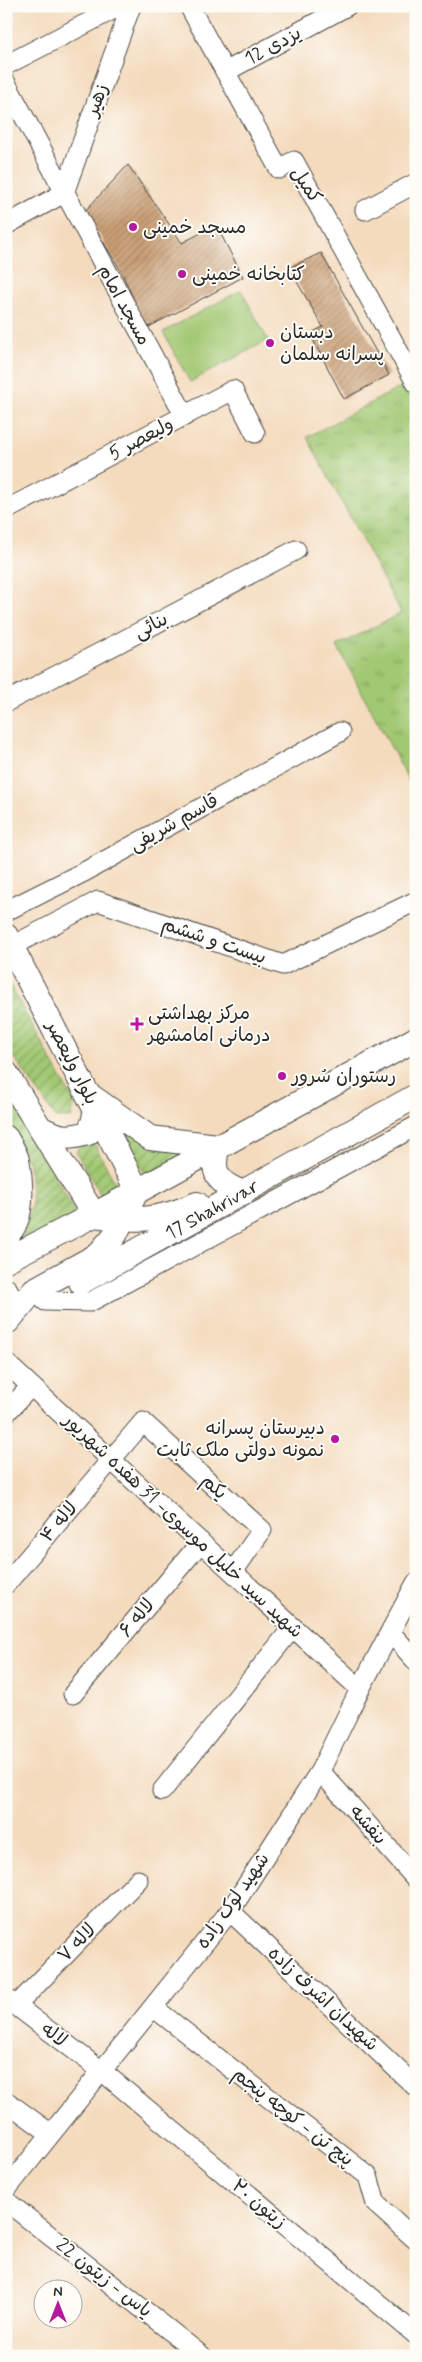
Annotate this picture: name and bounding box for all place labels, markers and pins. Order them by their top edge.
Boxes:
place label: مسجد خمینی [143,215,246,240]
marker: مسجد خمینی [127,221,139,233]
place label: کتابخانه خمینی [192,262,305,287]
marker: کتابخانه خمینی [176,268,188,280]
place label: دبستان پسرانه سلمان [280,320,384,367]
marker: دبستان پسرانه سلمان [264,337,276,349]
place label: مرکز بهداشتی درمانی امامشهر [146,1001,271,1048]
marker: مرکز بهداشتی درمانی امامشهر [130,1017,144,1031]
place label: رستوران سُرور [290,1064,396,1089]
marker: رستوران سُرور [276,1070,288,1082]
place label: دبیرستان پسرانه نمونه دولتی ملک ثابت [156,1416,325,1463]
marker: دبیرستان پسرانه نمونه دولتی ملک ثابت [329,1433,341,1445]

